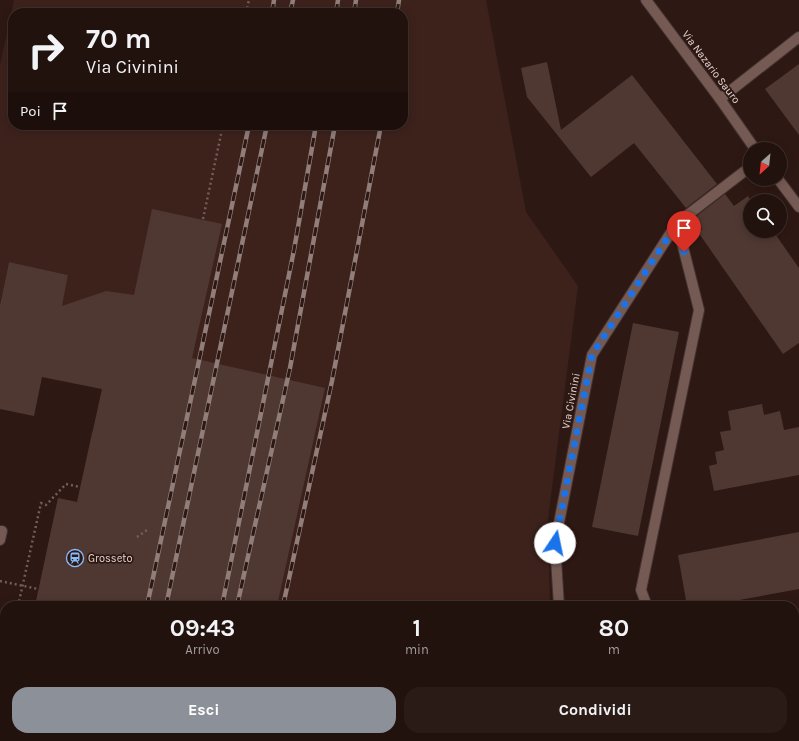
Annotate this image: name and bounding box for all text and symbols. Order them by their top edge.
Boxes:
text: 70 m [86,22,151,55]
icon: right [20,24,72,76]
street label: Via Nazario Sauro [679,28,743,106]
text: Via Civinini [86,56,179,78]
icon: arrive [49,100,71,122]
text: Poi [20,102,41,120]
north arrow [743,142,787,186]
map controls [743,142,787,238]
button: search [743,194,787,238]
pin [667,211,701,252]
icon: arrive [673,217,695,239]
street label: Via Civinini [559,372,583,430]
position arrow [534,522,576,564]
station icon: Grosseto [65,548,85,568]
place label: Grosseto [88,552,132,565]
text: 09:43 [170,614,235,642]
text: 1 [413,614,421,642]
text: 80 [599,614,629,642]
text: Arrivo [185,642,220,657]
text: min [405,642,429,657]
text: m [608,642,620,657]
button: Esci [12,687,396,733]
button: Condividi [404,687,787,733]

